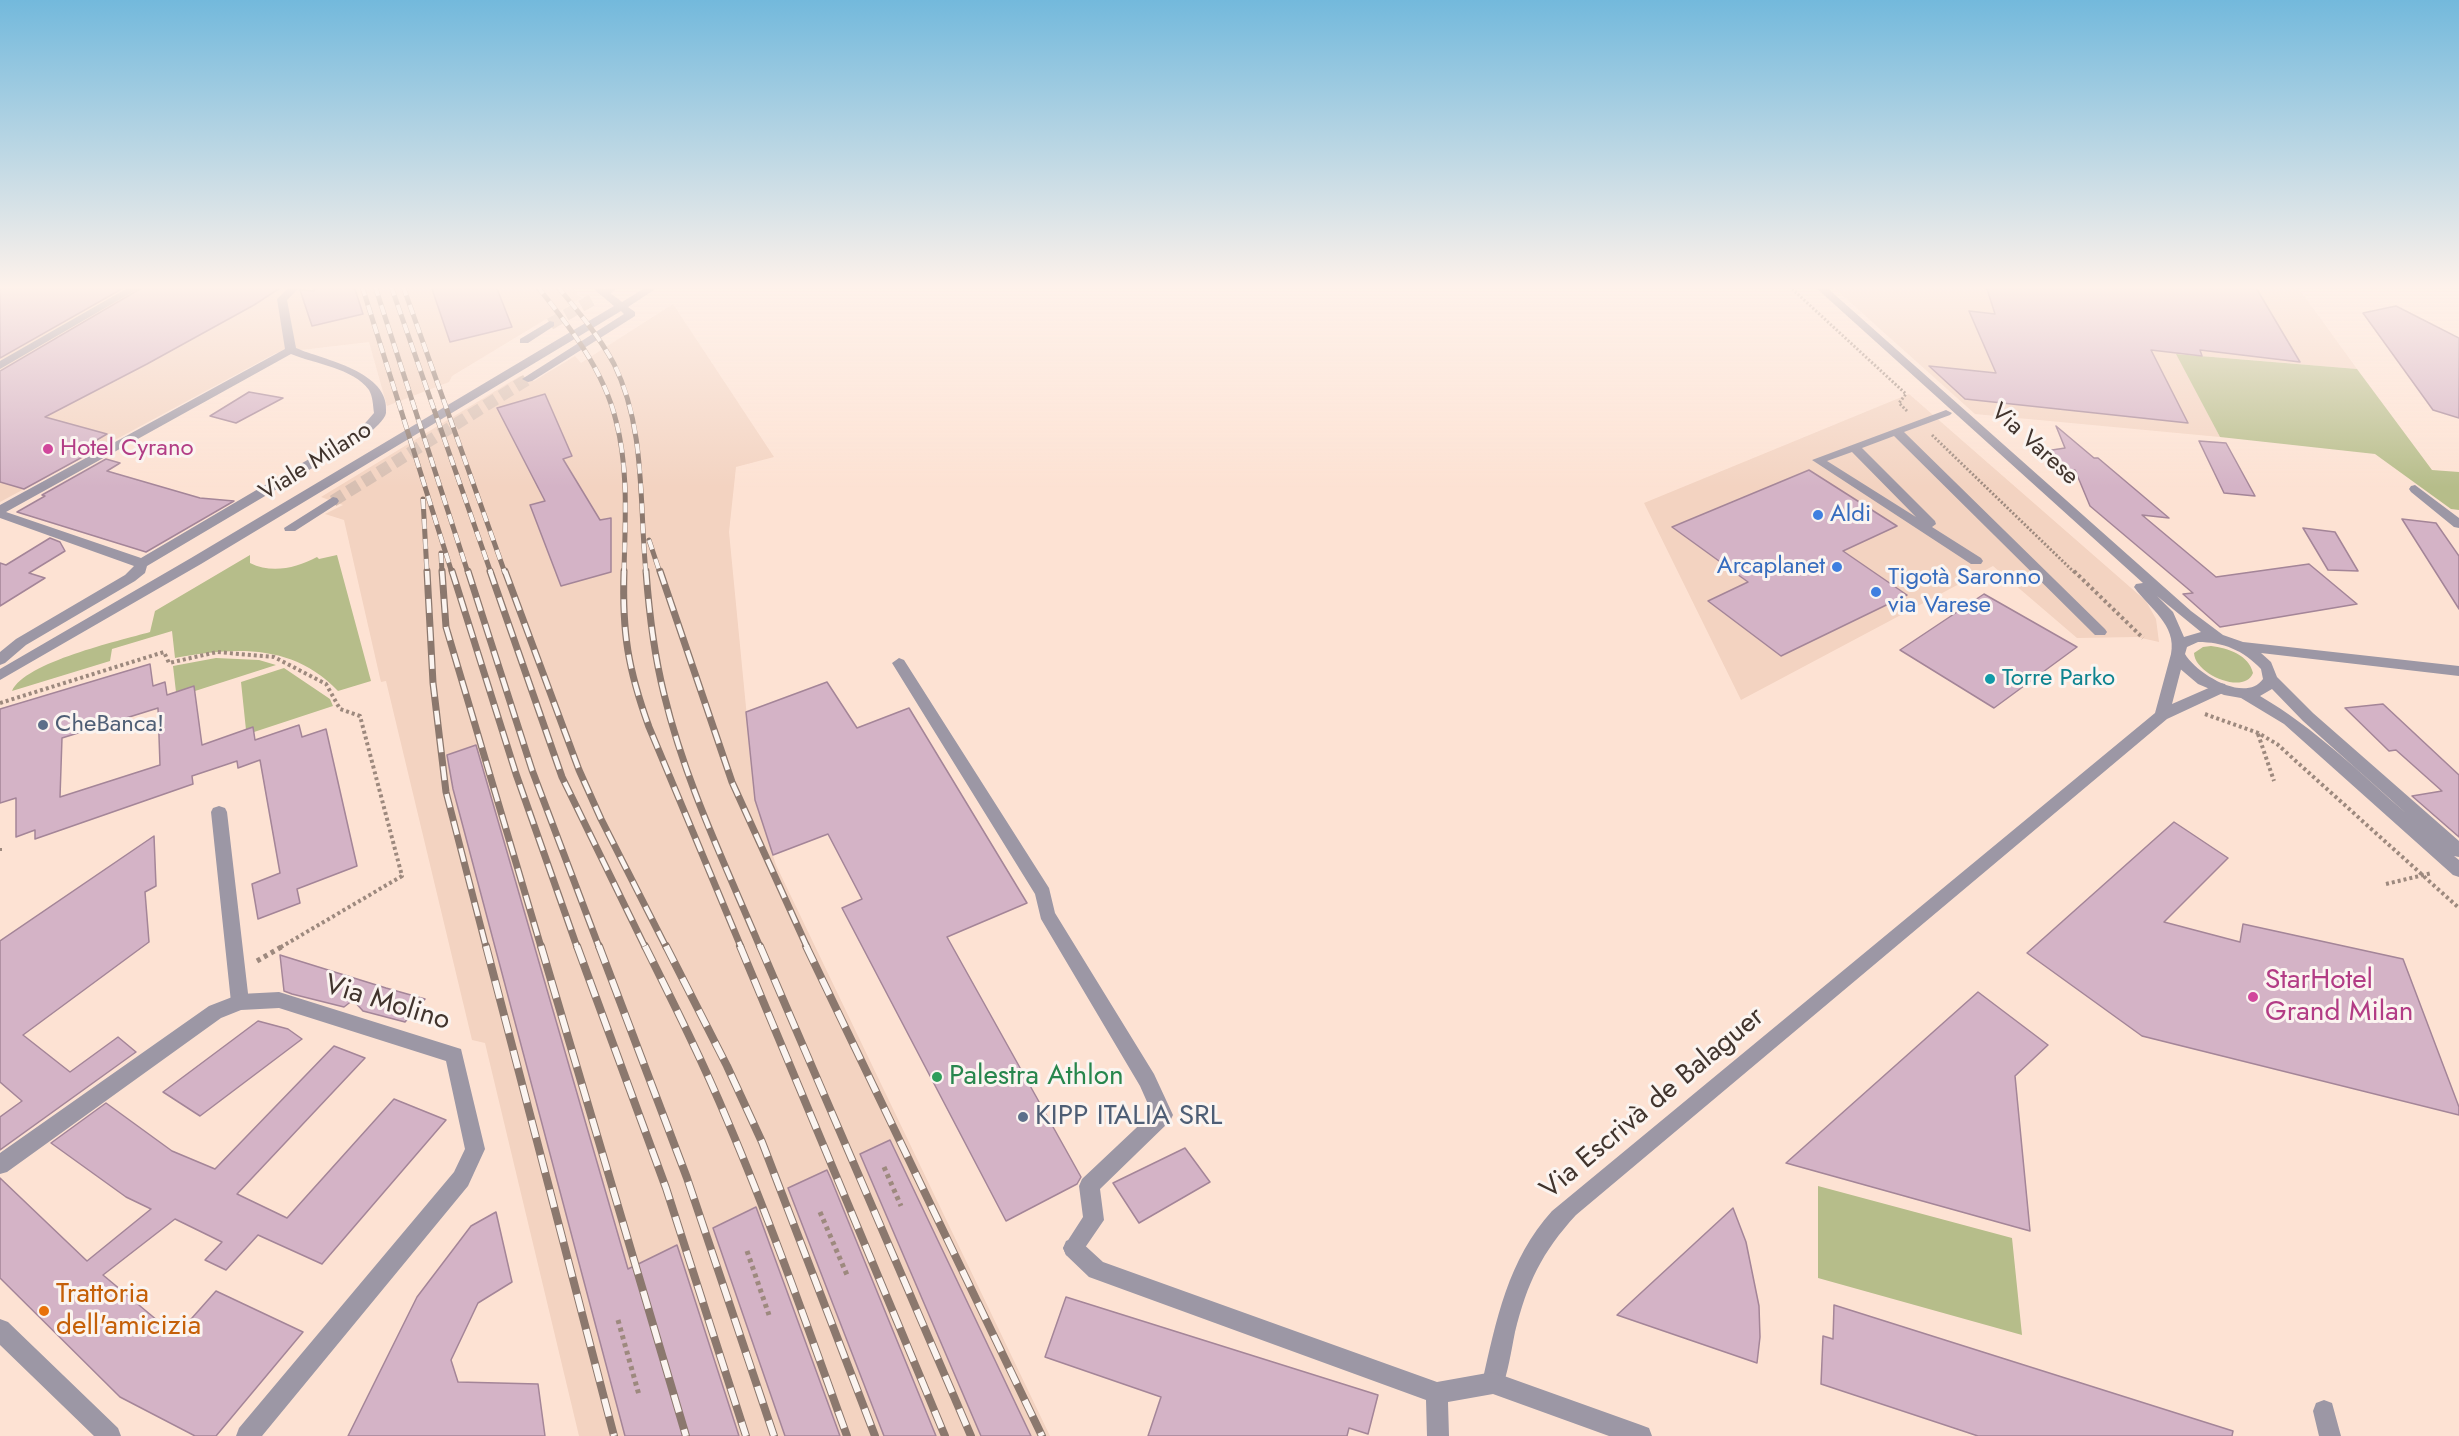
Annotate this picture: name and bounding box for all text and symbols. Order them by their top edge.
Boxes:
street label: Via Varese [1984,398,2084,492]
street label: Viale Milano [254,416,378,508]
place label: Hotel Cyrano [60,435,194,463]
marker: Hotel Cyrano [41,442,55,456]
place label: Aldi [1830,501,1871,529]
marker: Aldi [1811,508,1825,522]
place label: Arcaplanet [1717,553,1825,581]
marker: Arcaplanet [1830,560,1844,574]
place label: Tigotà Saronno via Varese [1888,564,2041,620]
marker: Tigotà Saronno via Varese [1869,585,1883,599]
place label: Torre Parko [2002,665,2115,693]
marker: Torre Parko [1983,672,1997,686]
place label: CheBanca! [55,711,164,739]
marker: CheBanca! [36,718,50,732]
place label: StarHotel Grand Milan [2265,964,2413,1030]
street label: Via Molino [320,969,454,1039]
marker: StarHotel Grand Milan [2246,990,2260,1004]
street label: Via Escrivà de Balaguer [1534,1001,1772,1207]
place label: Palestra Athlon [949,1060,1124,1094]
marker: Palestra Athlon [930,1070,944,1084]
place label: KIPP ITALIA SRL [1035,1100,1222,1134]
marker: KIPP ITALIA SRL [1016,1110,1030,1124]
place label: Trattoria dell'amicizia [56,1278,201,1344]
marker: Trattoria dell'amicizia [37,1304,51,1318]

